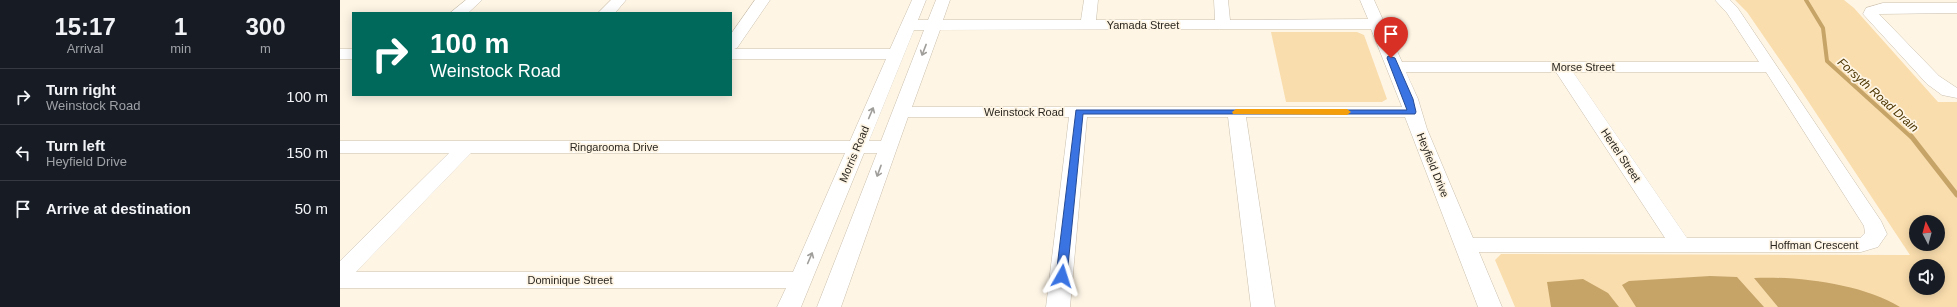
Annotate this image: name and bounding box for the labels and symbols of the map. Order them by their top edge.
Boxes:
pin [1374,17,1408,58]
street label: Yamada Street [1107,19,1179,31]
one-way arrow [920,43,928,55]
water label: Forsyth Road Drain [1835,55,1922,135]
street label: Morse Street [1552,61,1614,73]
street label: Weinstock Road [984,106,1064,118]
one-way arrow [868,107,876,119]
street label: Morris Road [837,124,871,184]
street label: Hertel Street [1599,126,1643,184]
street label: Heyfield Drive [1415,131,1451,199]
street label: Ringarooma Drive [570,141,658,153]
one-way arrow [874,165,882,177]
north arrow [1909,215,1945,251]
street label: Hoffman Crescent [1770,239,1858,251]
one-way arrow [806,253,814,265]
position arrow [1041,255,1083,297]
street label: Dominique Street [528,274,613,286]

